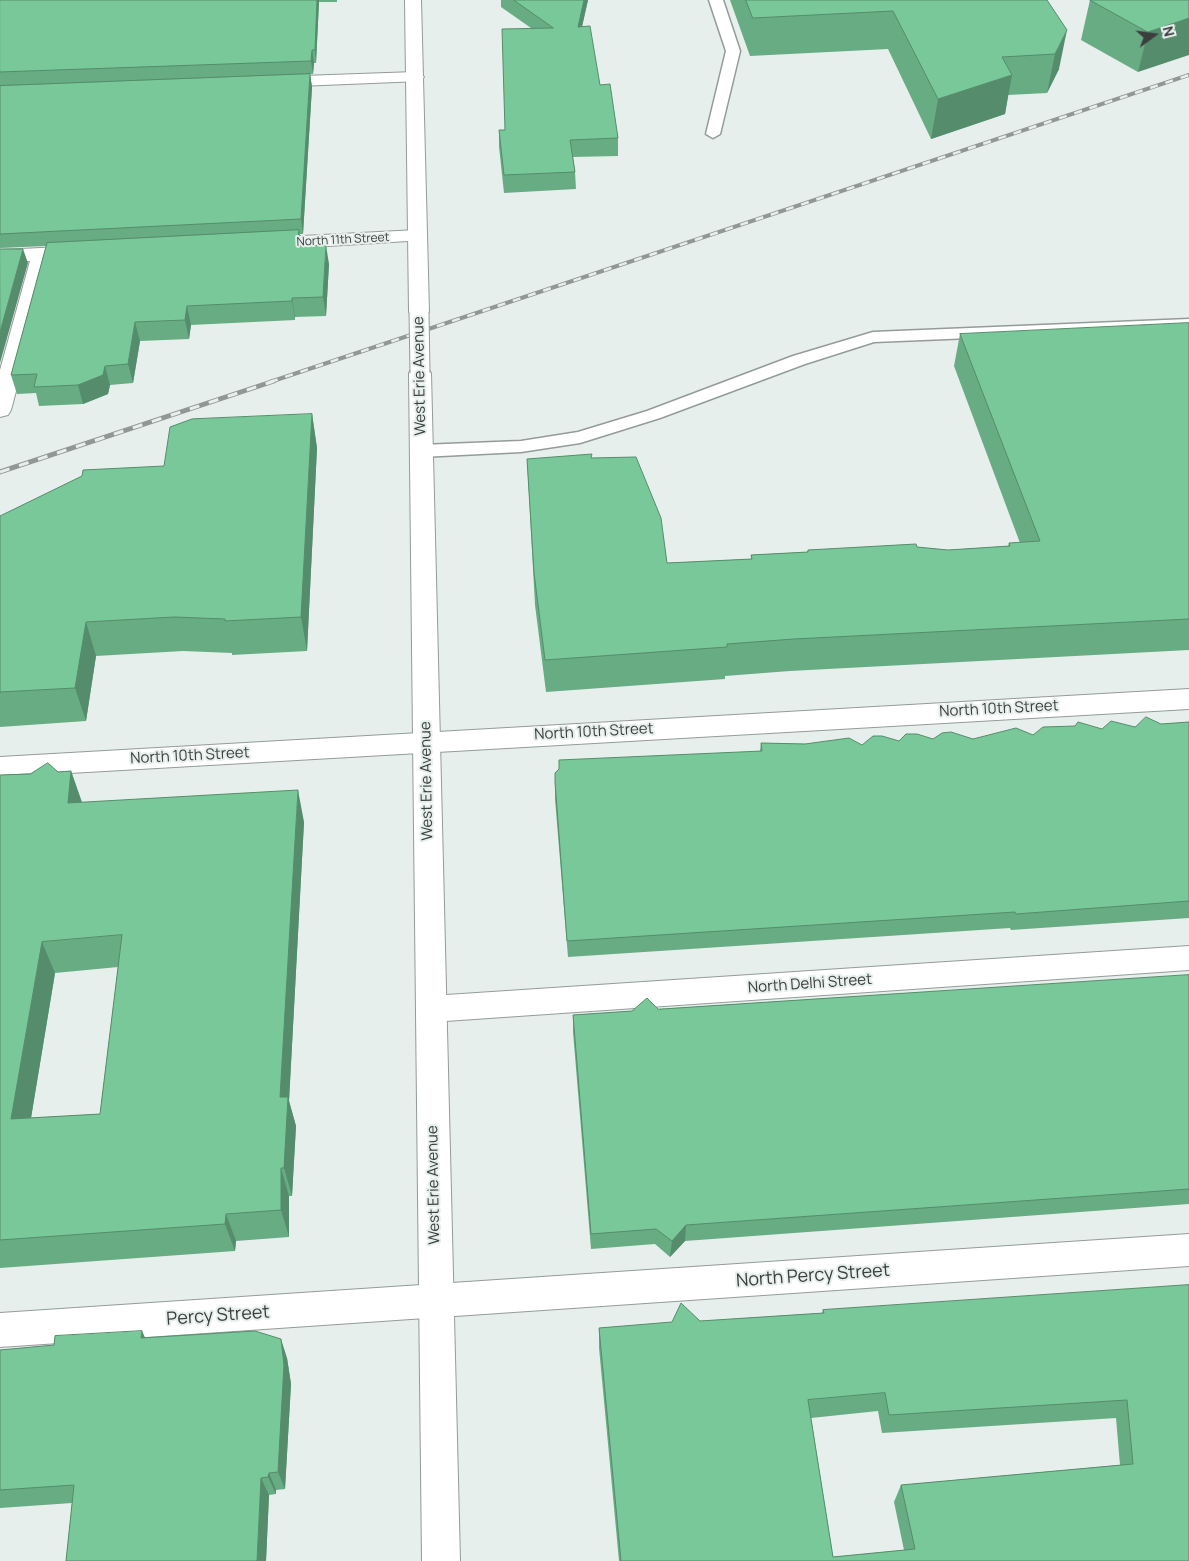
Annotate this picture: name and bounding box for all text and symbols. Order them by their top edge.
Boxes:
north arrow [1129,10,1179,60]
text: N [1159,24,1179,38]
street label: North 11th Street [296,230,390,250]
street label: West Erie Avenue [410,316,430,436]
street label: North 10th Street [939,697,1059,721]
street label: North 10th Street [534,720,654,744]
street label: West Erie Avenue [417,721,437,841]
street label: North 10th Street [130,744,250,768]
street label: North Delhi Street [747,971,873,997]
street label: West Erie Avenue [424,1125,444,1245]
street label: North Percy Street [735,1260,891,1292]
street label: Percy Street [166,1302,270,1330]

